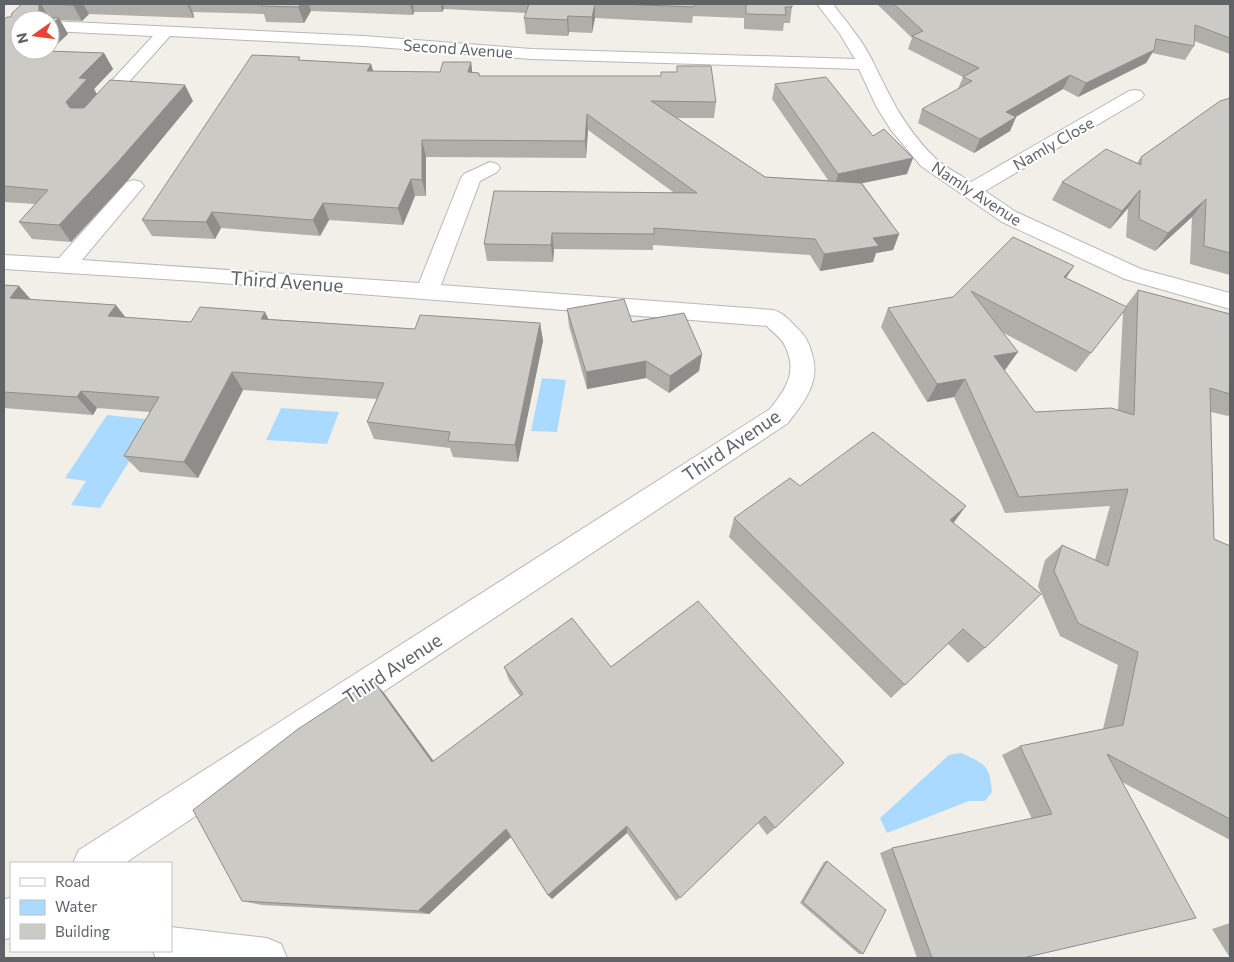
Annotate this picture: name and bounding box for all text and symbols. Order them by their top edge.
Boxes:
north arrow [10,10,60,60]
text: N [12,31,31,45]
street label: Second Avenue [402,35,514,61]
street label: Namly Close [1009,112,1097,174]
street label: Namly Avenue [929,157,1025,229]
street label: Third Avenue [230,266,344,296]
street label: Third Avenue [678,404,784,486]
street label: Third Avenue [338,628,446,708]
legend [10,862,172,952]
text: Road [55,872,90,890]
text: Water [55,897,97,915]
text: Building [55,922,110,940]

